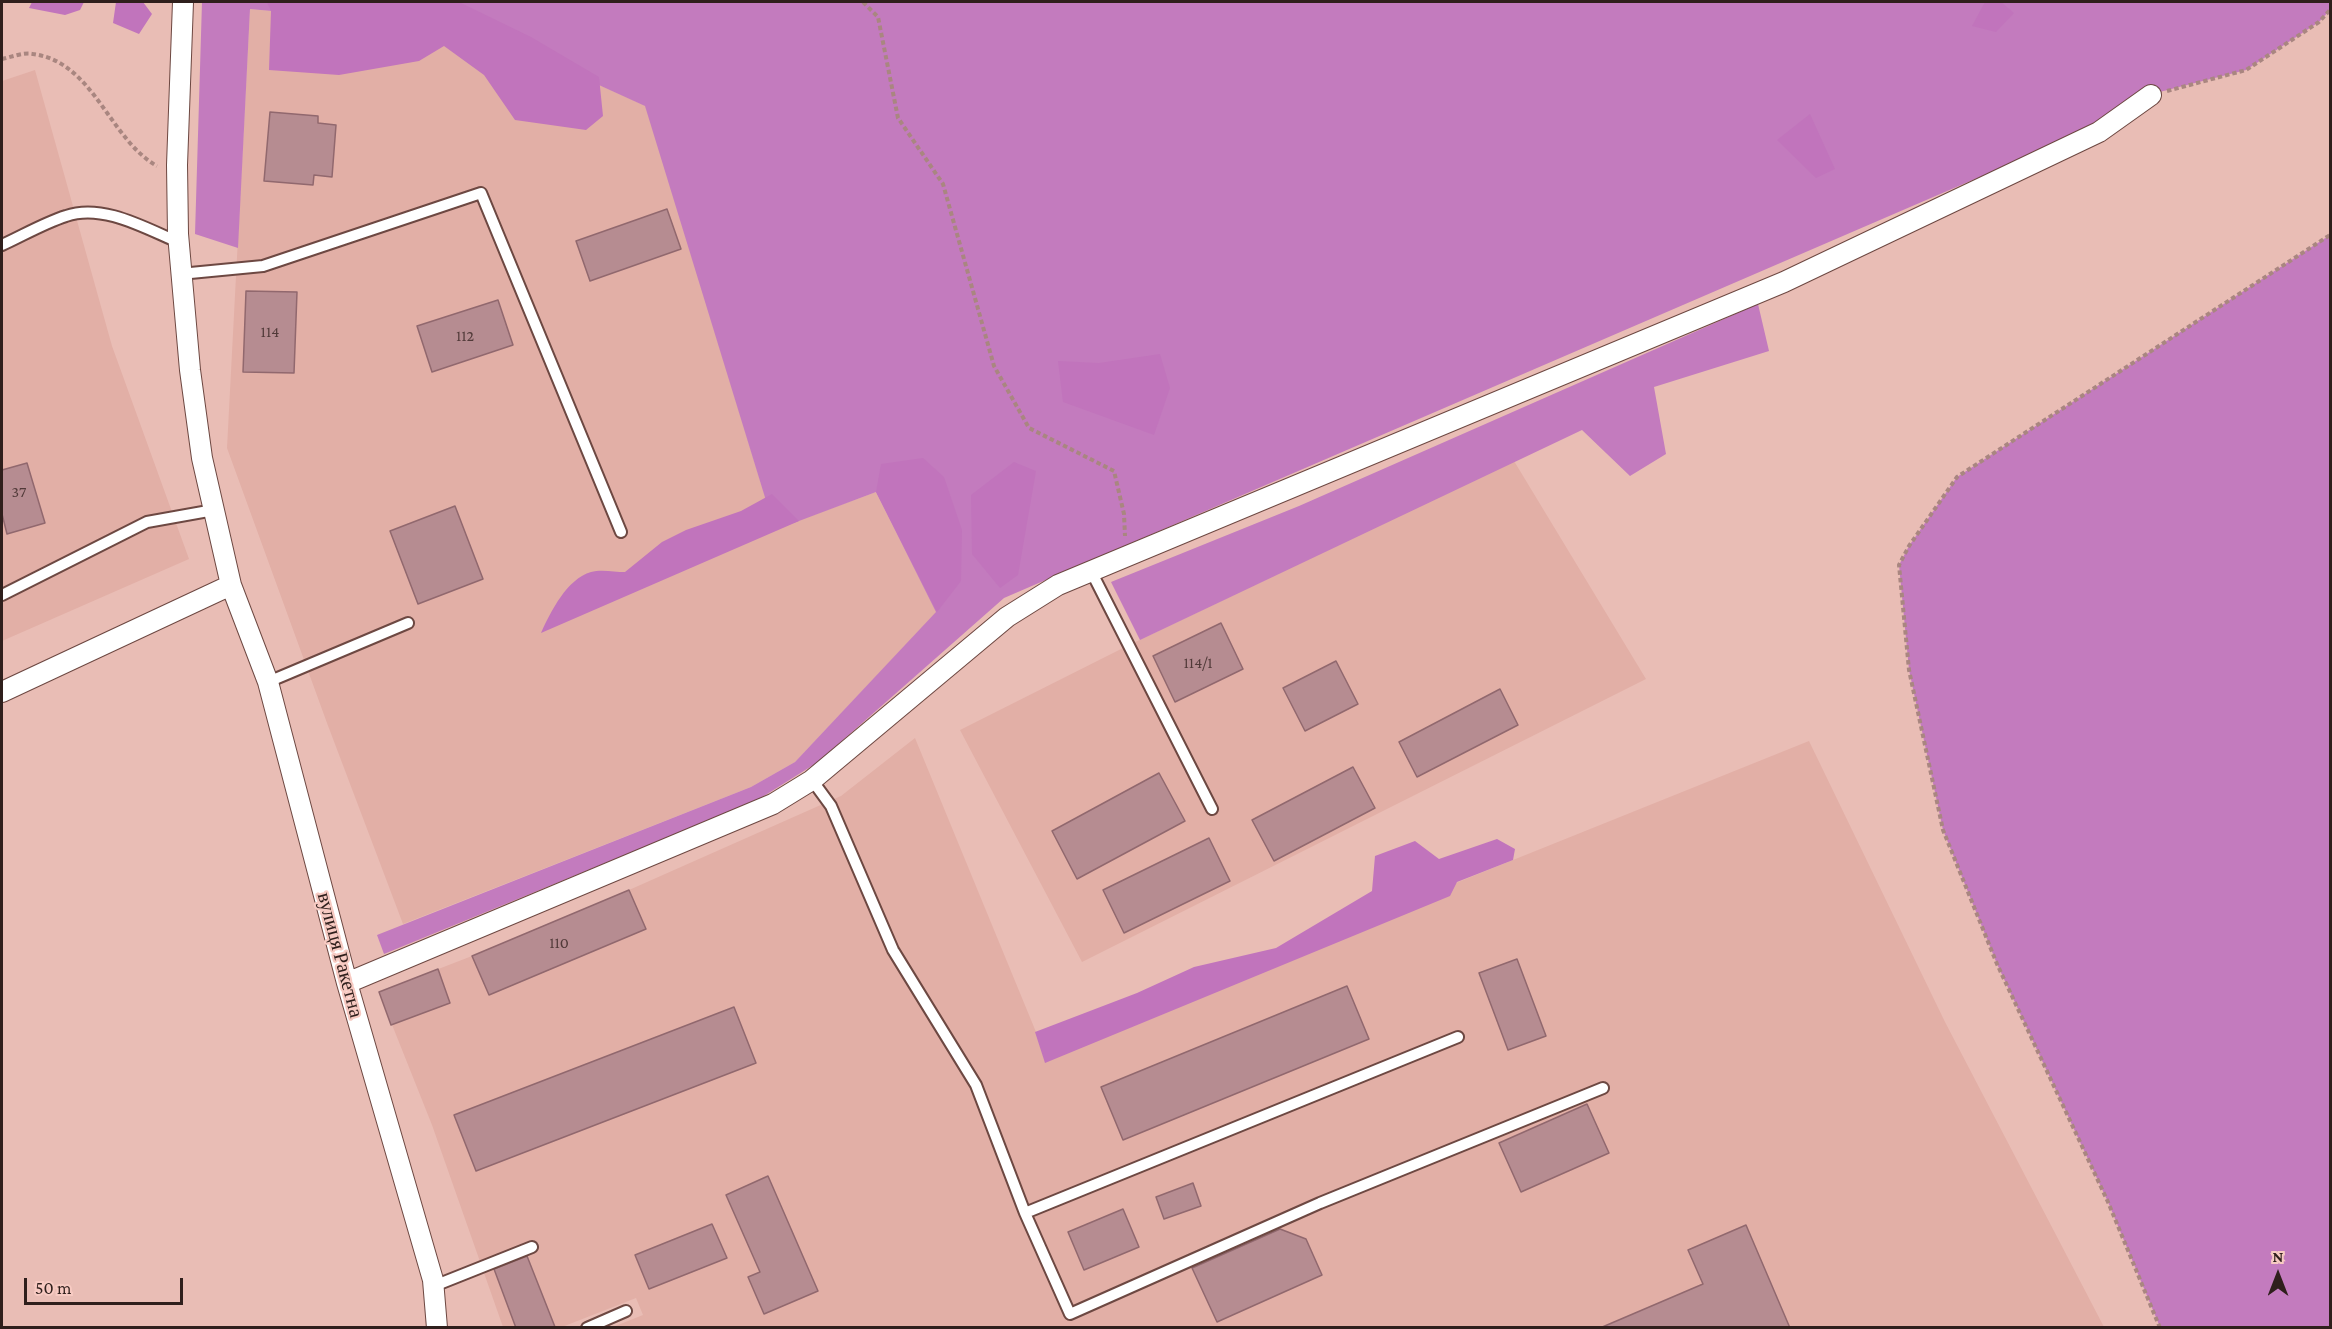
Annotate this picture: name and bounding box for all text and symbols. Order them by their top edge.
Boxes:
house number: 114 [261,322,279,342]
house number: 112 [456,326,474,346]
house number: 37 [12,482,26,502]
house number: 114/1 [1184,653,1212,673]
street label: вулиця Ракетна [312,890,368,1020]
house number: 110 [549,933,569,953]
north arrow [2248,1245,2308,1305]
text: N [2273,1248,2283,1265]
scale bar [27,1266,186,1304]
text: 50 m [35,1278,72,1298]

